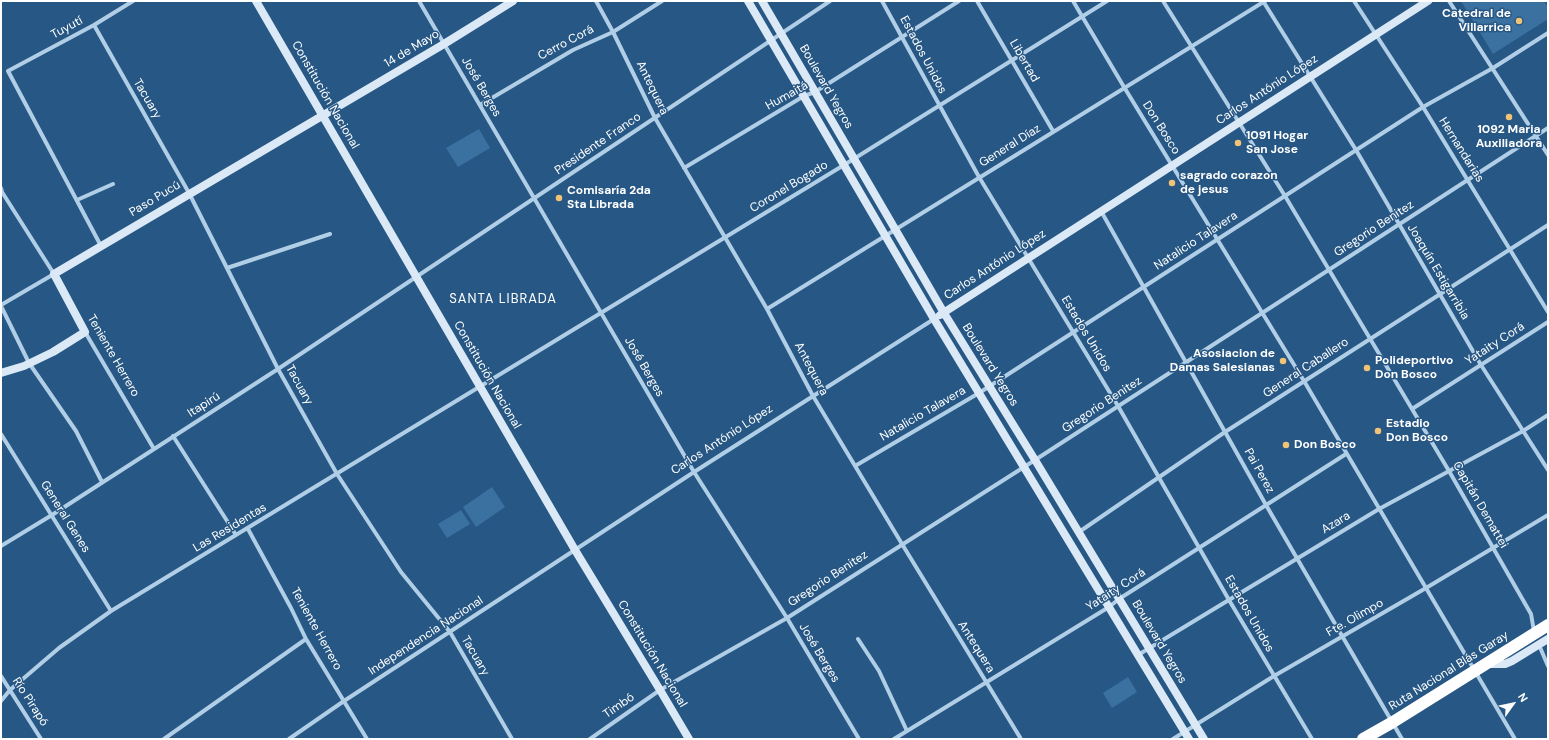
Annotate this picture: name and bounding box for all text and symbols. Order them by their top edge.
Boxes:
place label: Catedral de Villarrica [1442,7,1511,35]
street label: Tuyutí [49,14,85,42]
street label: Estados Unidos [896,14,950,96]
marker: Catedral de Villarrica [1514,16,1524,26]
street label: Cerro Corá [536,22,596,64]
street label: 14 de Mayo [382,27,442,71]
street label: Libertad [1006,37,1042,85]
street label: Constitución Nacional [288,38,362,152]
street label: Boulevard Yegros [796,42,856,132]
street label: Carlos António López [1214,52,1320,128]
street label: José Berges [458,54,504,120]
street label: Antequera [633,59,671,117]
street label: Tacuary [130,76,164,122]
street label: Humaitá [763,78,811,114]
street label: Don Bosco [1139,99,1183,157]
street label: Presidente Franco [552,110,644,178]
marker: 1092 Maria Auxiliadora [1504,112,1514,122]
street label: Hernandarias [1435,115,1487,185]
street label: General Díaz [977,122,1043,170]
place label: 1092 Maria Auxiliadora [1476,123,1542,151]
place label: 1091 Hogar San Jose [1246,129,1308,157]
marker: 1091 Hogar San Jose [1233,138,1243,148]
street label: Coronel Bogado [747,158,831,216]
place label: sagrado corazon de jesus [1180,169,1278,197]
street label: Paso Pucú [127,178,183,220]
marker: sagrado corazon de jesus [1167,178,1177,188]
place label: Comisaría 2da Sta Librada [567,184,651,212]
marker: Comisaría 2da Sta Librada [554,193,564,203]
street label: Gregorio Benitez [1332,198,1416,260]
street label: Natalicio Talavera [1152,209,1240,273]
street label: Joaquín Estigarribia [1404,222,1472,322]
street label: Carlos António López [942,227,1048,303]
district label: SANTA LIBRADA [449,292,557,308]
street label: Estados Unidos [1058,293,1114,375]
street label: Teniente Herrero [84,312,142,400]
street label: Constitución Nacional [450,318,524,432]
street label: Yataity Corá [1463,319,1527,369]
street label: Boulevard Yegros [959,321,1021,409]
street label: José Berges [621,334,667,400]
street label: General Caballero [1261,335,1351,401]
street label: Antequera [791,340,831,398]
place label: Asosiacion de Damas Salesianas [1170,347,1275,375]
place label: Polideportivo Don Bosco [1375,354,1453,382]
marker: Asosiacion de Damas Salesianas [1278,356,1288,366]
street label: Tacuary [282,362,316,408]
marker: Polideportivo Don Bosco [1362,363,1372,373]
street label: Gregorio Benitez [1060,374,1144,436]
street label: Natalicio Talavera [878,384,968,444]
street label: Itapirú [185,389,223,421]
street label: Carlos António López [669,402,775,478]
place label: Estadio Don Bosco [1386,417,1448,445]
marker: Estadio Don Bosco [1373,426,1383,436]
place label: Don Bosco [1294,438,1356,452]
marker: Don Bosco [1281,440,1291,450]
street label: Pai Perez [1241,446,1277,496]
street label: Capitán Demattei [1449,459,1511,551]
street label: General Genes [37,478,93,556]
street label: Las Residentas [191,500,269,556]
street label: Azara [1319,509,1353,537]
street label: Gregorio Benitez [786,548,870,610]
street label: Yataity Corá [1084,565,1148,615]
street label: Estados Unidos [1221,573,1277,655]
street label: Teniente Herrero [287,585,345,673]
street label: Independencia Nacional [366,594,486,678]
street label: Fte. Olimpo [1324,596,1386,640]
street label: Constitución Nacional [614,598,690,710]
street label: Boulevard Yegros [1128,598,1190,686]
street label: Antequera [954,618,998,676]
street label: José Berges [796,621,842,685]
street label: Ruta Nacional Blás Garay [1387,628,1511,714]
street label: Tacuary [458,633,492,679]
street label: Río Pirapó [9,675,51,729]
north arrow [1493,684,1533,724]
street label: Timbó [601,690,637,722]
text: N [1515,690,1531,705]

